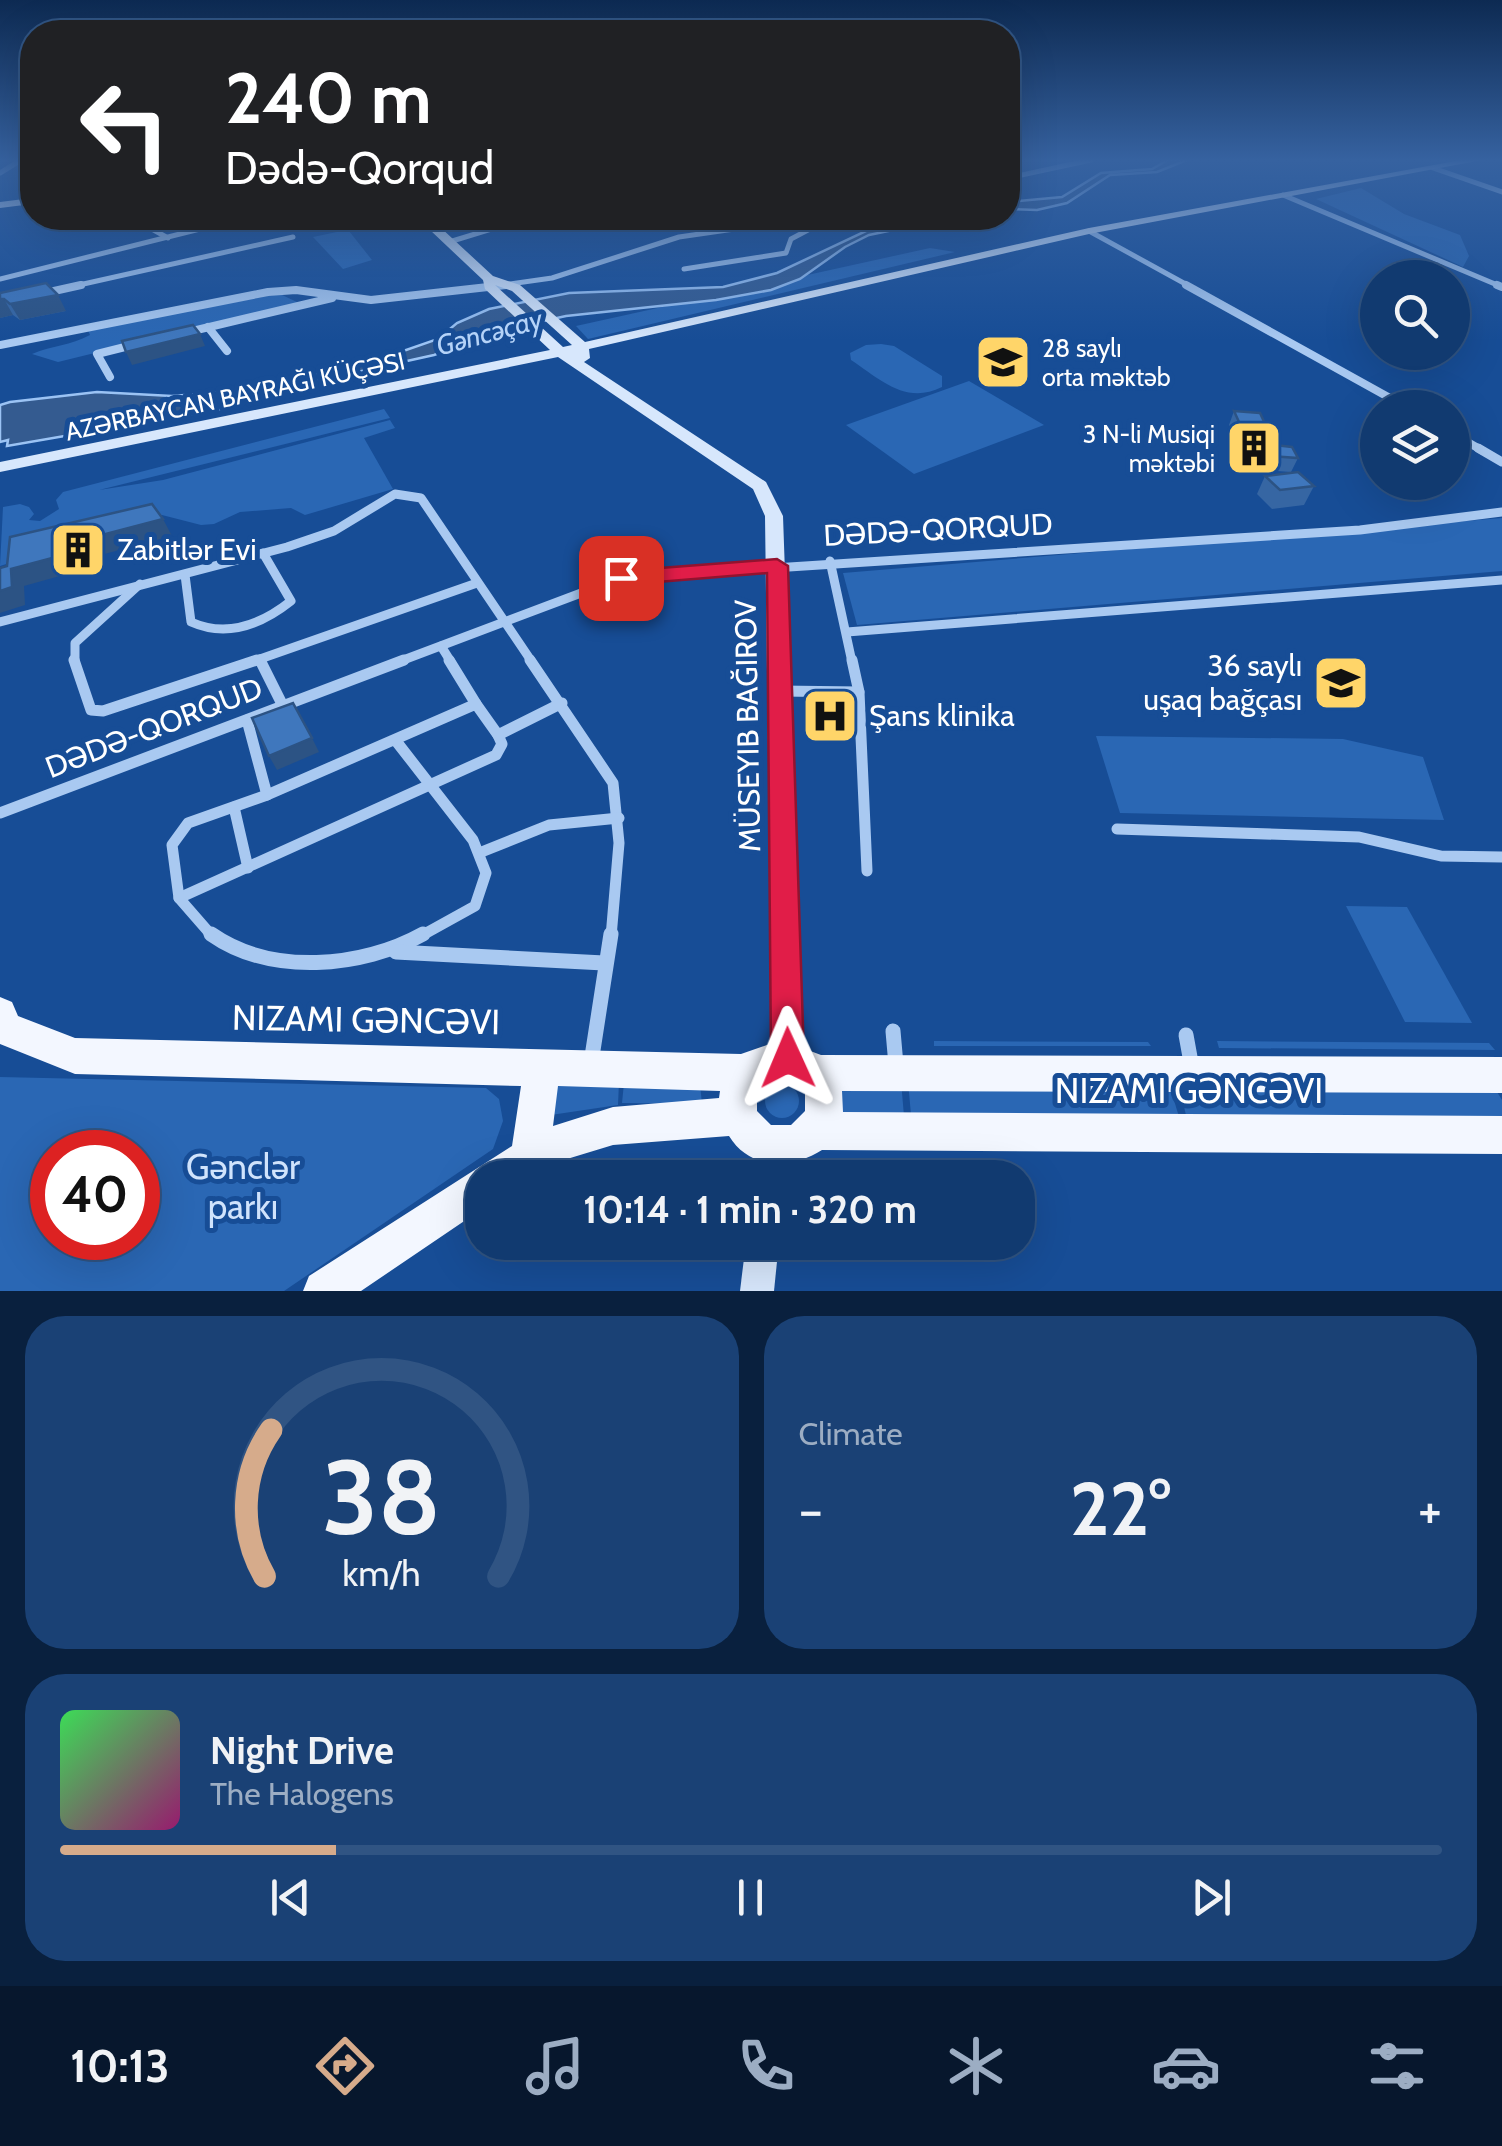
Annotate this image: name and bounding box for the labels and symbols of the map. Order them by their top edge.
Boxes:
water label: Gəncəçay [432,301,547,362]
school or university icon: 28 saylı orta məktəb [973,332,1033,392]
place label: 28 saylı orta məktəb [1042,333,1171,392]
street label: AZƏRBAYCAN BAYRAĞI KÜÇƏSI [63,345,407,447]
building icon: 3 N-li Musiqi məktəbi [1224,418,1284,478]
place label: 3 N-li Musiqi məktəbi [1083,419,1215,478]
street label: DƏDƏ-QORQUD [823,505,1053,554]
building icon: Zabitlər Evi [48,520,108,580]
place label: Zabitlər Evi [117,531,257,568]
pin [579,536,664,621]
street label: MÜSEYIB BAĞIROV [727,599,768,853]
place label: 36 saylı uşaq bağçası [1143,647,1302,718]
school or university icon: 36 saylı uşaq bağçası [1311,653,1371,713]
street label: DƏDƏ-QORQUD [40,669,267,786]
hospital icon: Şans klinika [800,686,860,746]
place label: Şans klinika [869,697,1015,734]
street label: NIZAMI GƏNCƏVI [231,996,501,1043]
position arrow [736,1006,840,1110]
street label: NIZAMI GƏNCƏVI [1055,1069,1323,1112]
speed limit sign: 40 [30,1130,160,1260]
park label: Gənclər parkı [186,1145,300,1228]

